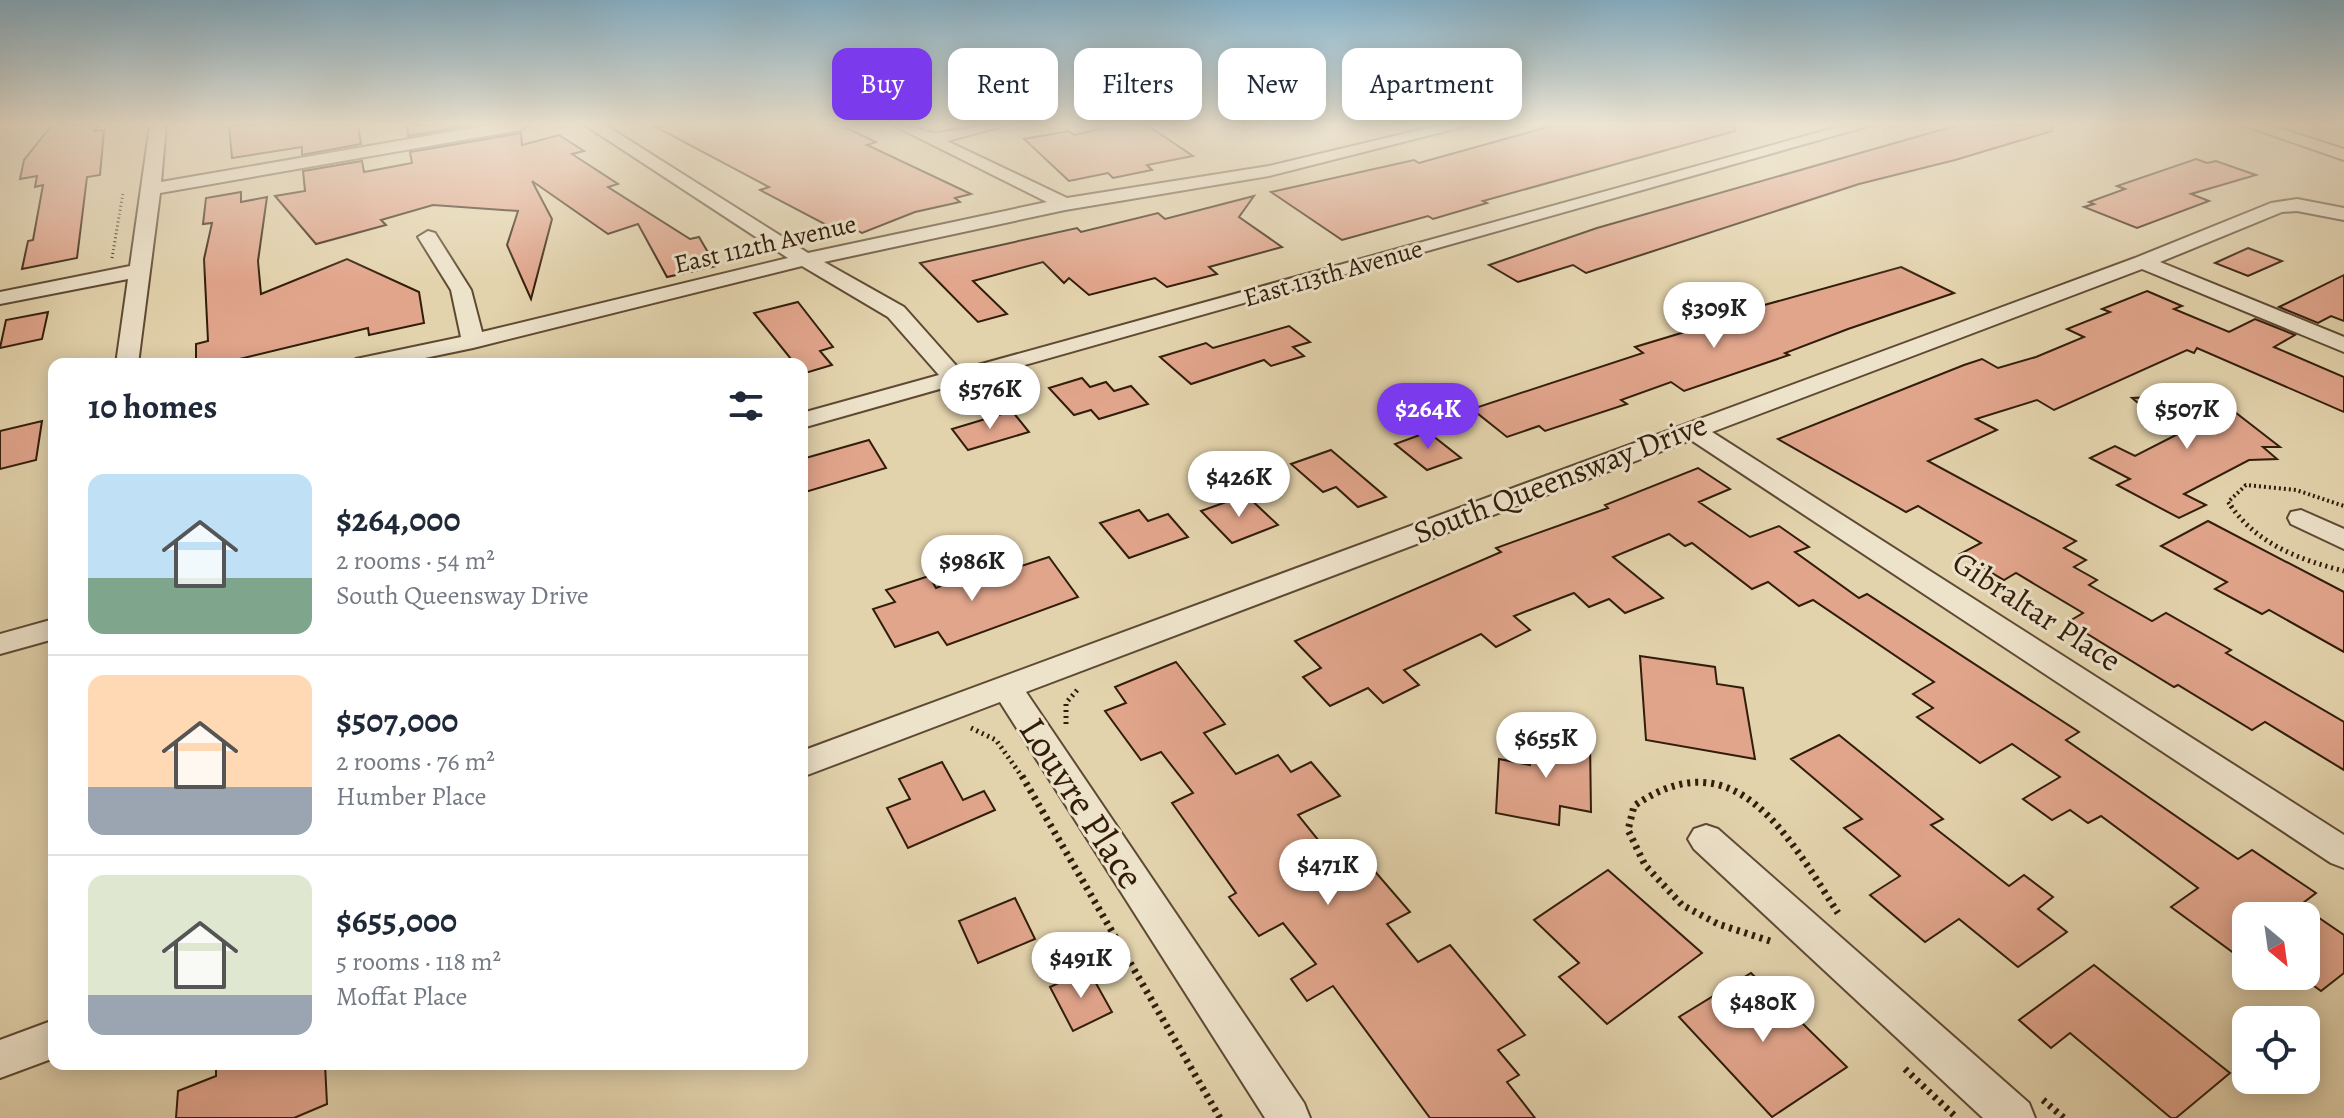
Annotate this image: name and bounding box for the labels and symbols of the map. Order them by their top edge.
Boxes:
street label: East 112th Avenue [670,206,860,282]
street label: East 113th Avenue [1239,231,1427,315]
pin: $309K [1658,282,1770,350]
pin: $576K [934,363,1046,431]
pin: $264K [1372,383,1484,451]
pin: $507K [2131,383,2243,451]
street label: South Queensway Drive [1407,402,1713,554]
pin: $426K [1183,451,1295,519]
pin: $986K [916,535,1028,603]
street label: Gibraltar Place [1944,540,2130,682]
street label: Louvre Place [1007,707,1157,899]
pin: $655K [1490,712,1602,780]
pin: $471K [1272,839,1384,907]
north arrow [2232,902,2320,990]
pin: $491K [1025,932,1137,1000]
pin: $480K [1707,976,1819,1044]

